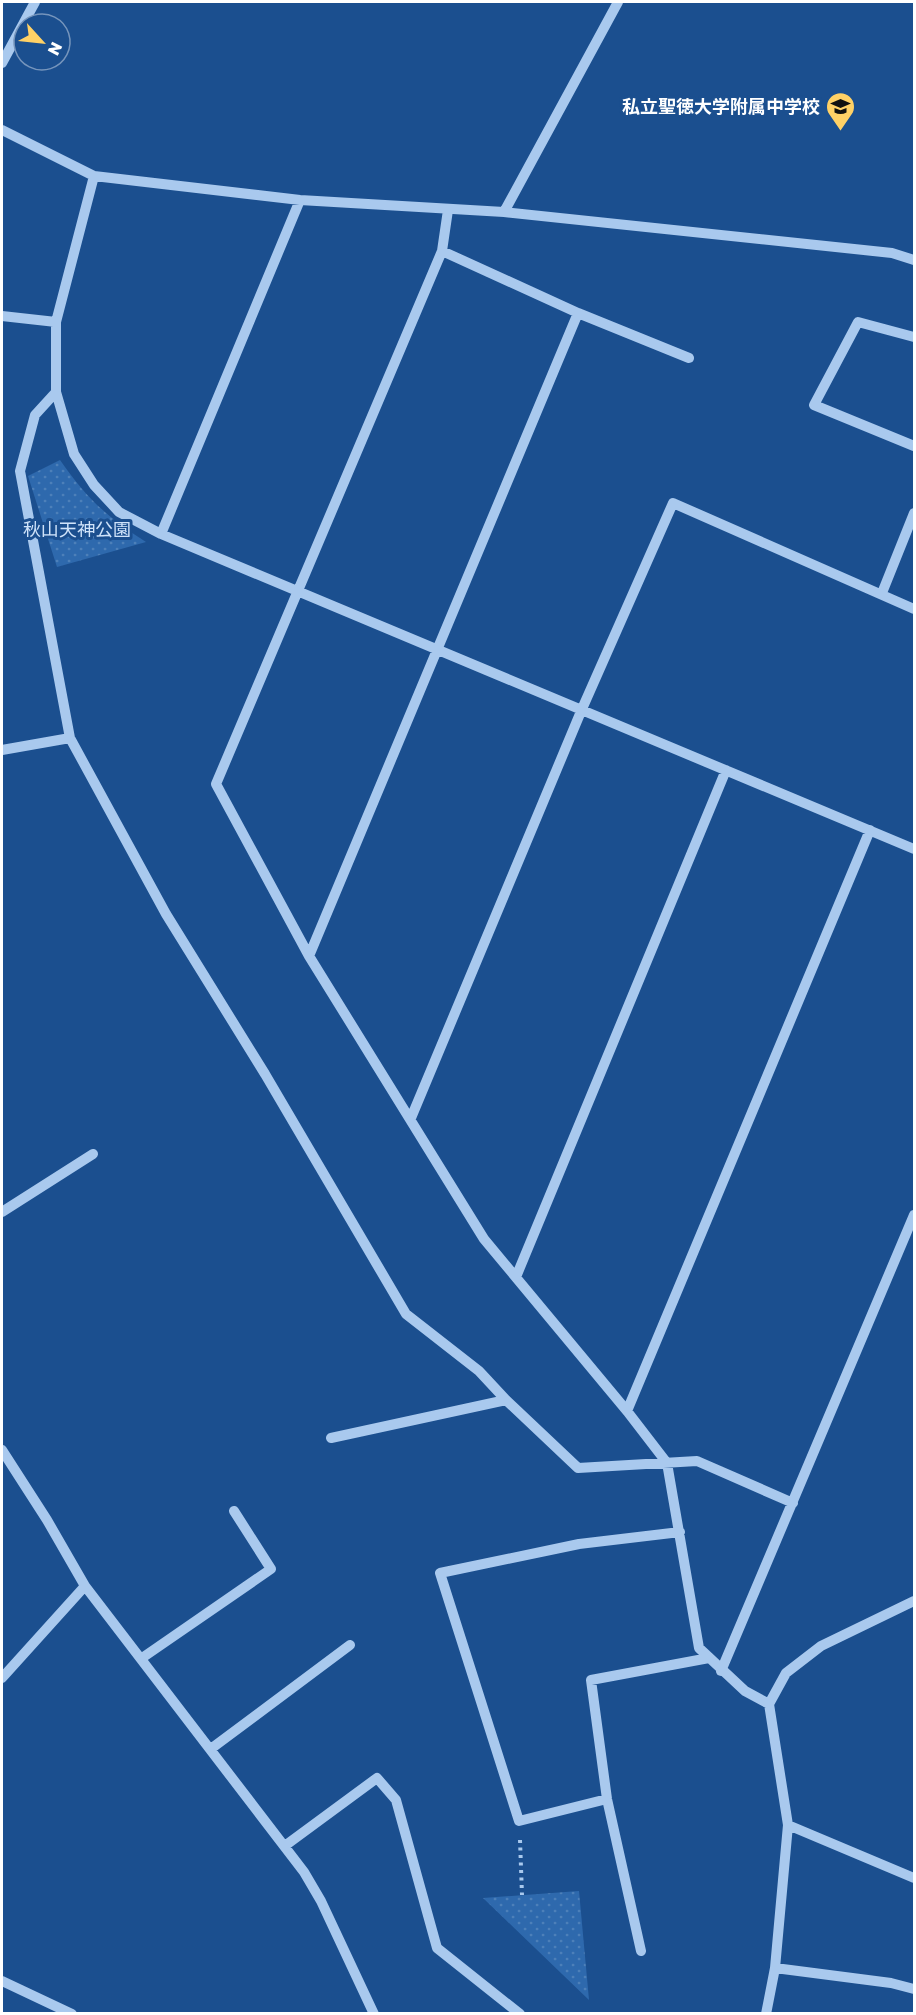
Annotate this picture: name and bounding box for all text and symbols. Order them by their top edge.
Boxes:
north arrow [12,12,72,72]
text: N [44,39,67,59]
school or university icon: 私立聖徳大学附属中学校 [825,90,857,132]
place label: 私立聖徳大学附属中学校 [622,95,820,117]
park label: 秋山天神公園 [23,518,131,540]

